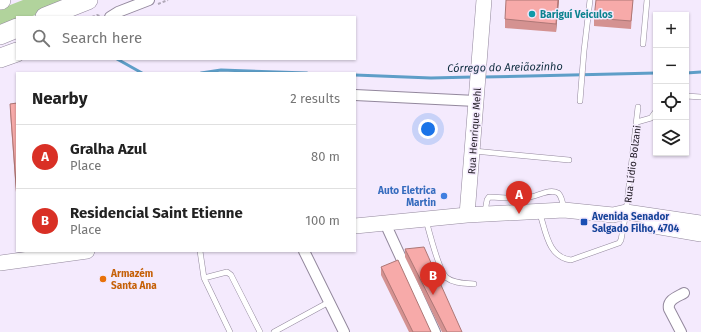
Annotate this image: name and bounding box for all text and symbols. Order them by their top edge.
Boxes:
place label: Bariguí Veiculos [540,8,613,21]
marker: Bariguí Veiculos [527,9,537,19]
map controls [653,12,689,156]
button: + [653,12,689,48]
search box [16,16,356,60]
icon: search [30,27,52,49]
text: Search here [62,29,142,47]
button: − [653,48,689,84]
water label: Córrego do Areiãozinho [447,60,563,75]
button: locate [653,84,689,120]
street label: Rua Henrique Mehl [466,87,484,175]
text: Nearby [32,88,87,109]
text: 2 results [290,91,340,106]
your location [418,119,438,139]
button: layers [653,120,689,156]
street label: Rua Lídio Bolzani [621,124,644,204]
text: Gralha Azul [70,140,147,158]
text: A [41,149,49,164]
text: 80 m [311,149,340,164]
text: Place [70,158,101,173]
pin: A [506,181,532,214]
place label: Auto Eletrica Martin [377,185,437,209]
marker: Auto Eletrica Martin [439,191,449,201]
text: Residencial Saint Etienne [70,204,243,222]
place label: Avenida Senador Salgado Filho, 4704 [591,211,679,235]
text: B [41,213,49,228]
text: 100 m [305,213,340,228]
marker: Avenida Senador Salgado Filho, 4704 [579,217,589,227]
text: Place [70,222,101,237]
pin: B [420,262,446,295]
place label: Armazém Santa Ana [110,267,157,292]
marker: Armazém Santa Ana [98,274,108,284]

